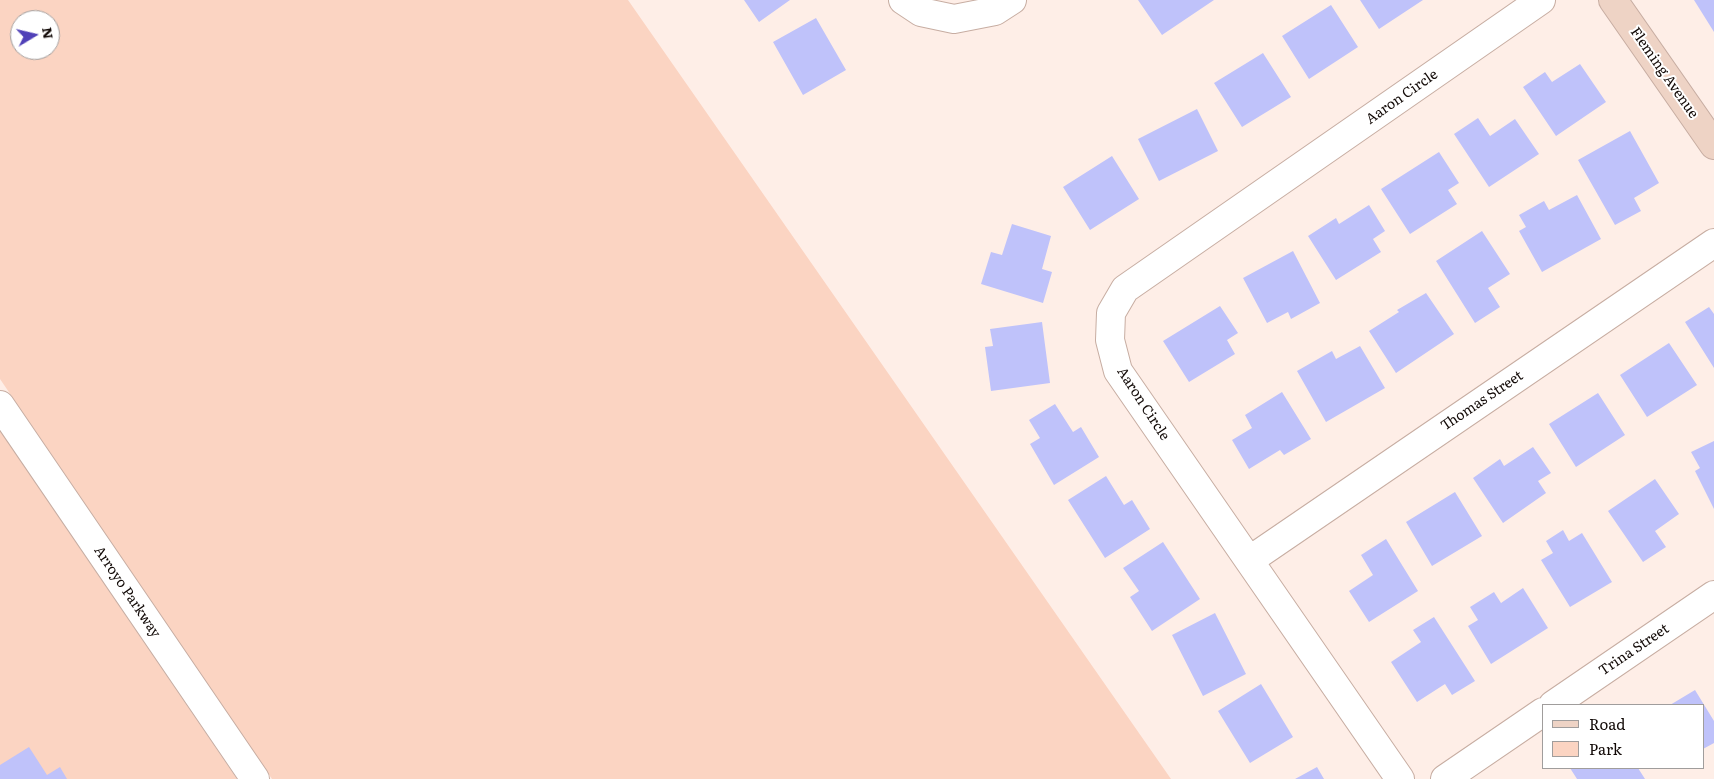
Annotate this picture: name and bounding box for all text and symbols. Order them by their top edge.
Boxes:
north arrow [10,10,60,60]
street label: Fleming Avenue [1626,24,1702,122]
text: N [38,25,60,40]
street label: Aaron Circle [1363,66,1441,128]
street label: Aaron Circle [1113,364,1173,444]
street label: Thomas Street [1438,367,1526,435]
street label: Arroyo Parkway [90,543,164,641]
street label: Trina Street [1596,620,1672,680]
legend [1542,704,1704,769]
text: Road [1589,712,1625,735]
text: Park [1589,737,1622,760]

